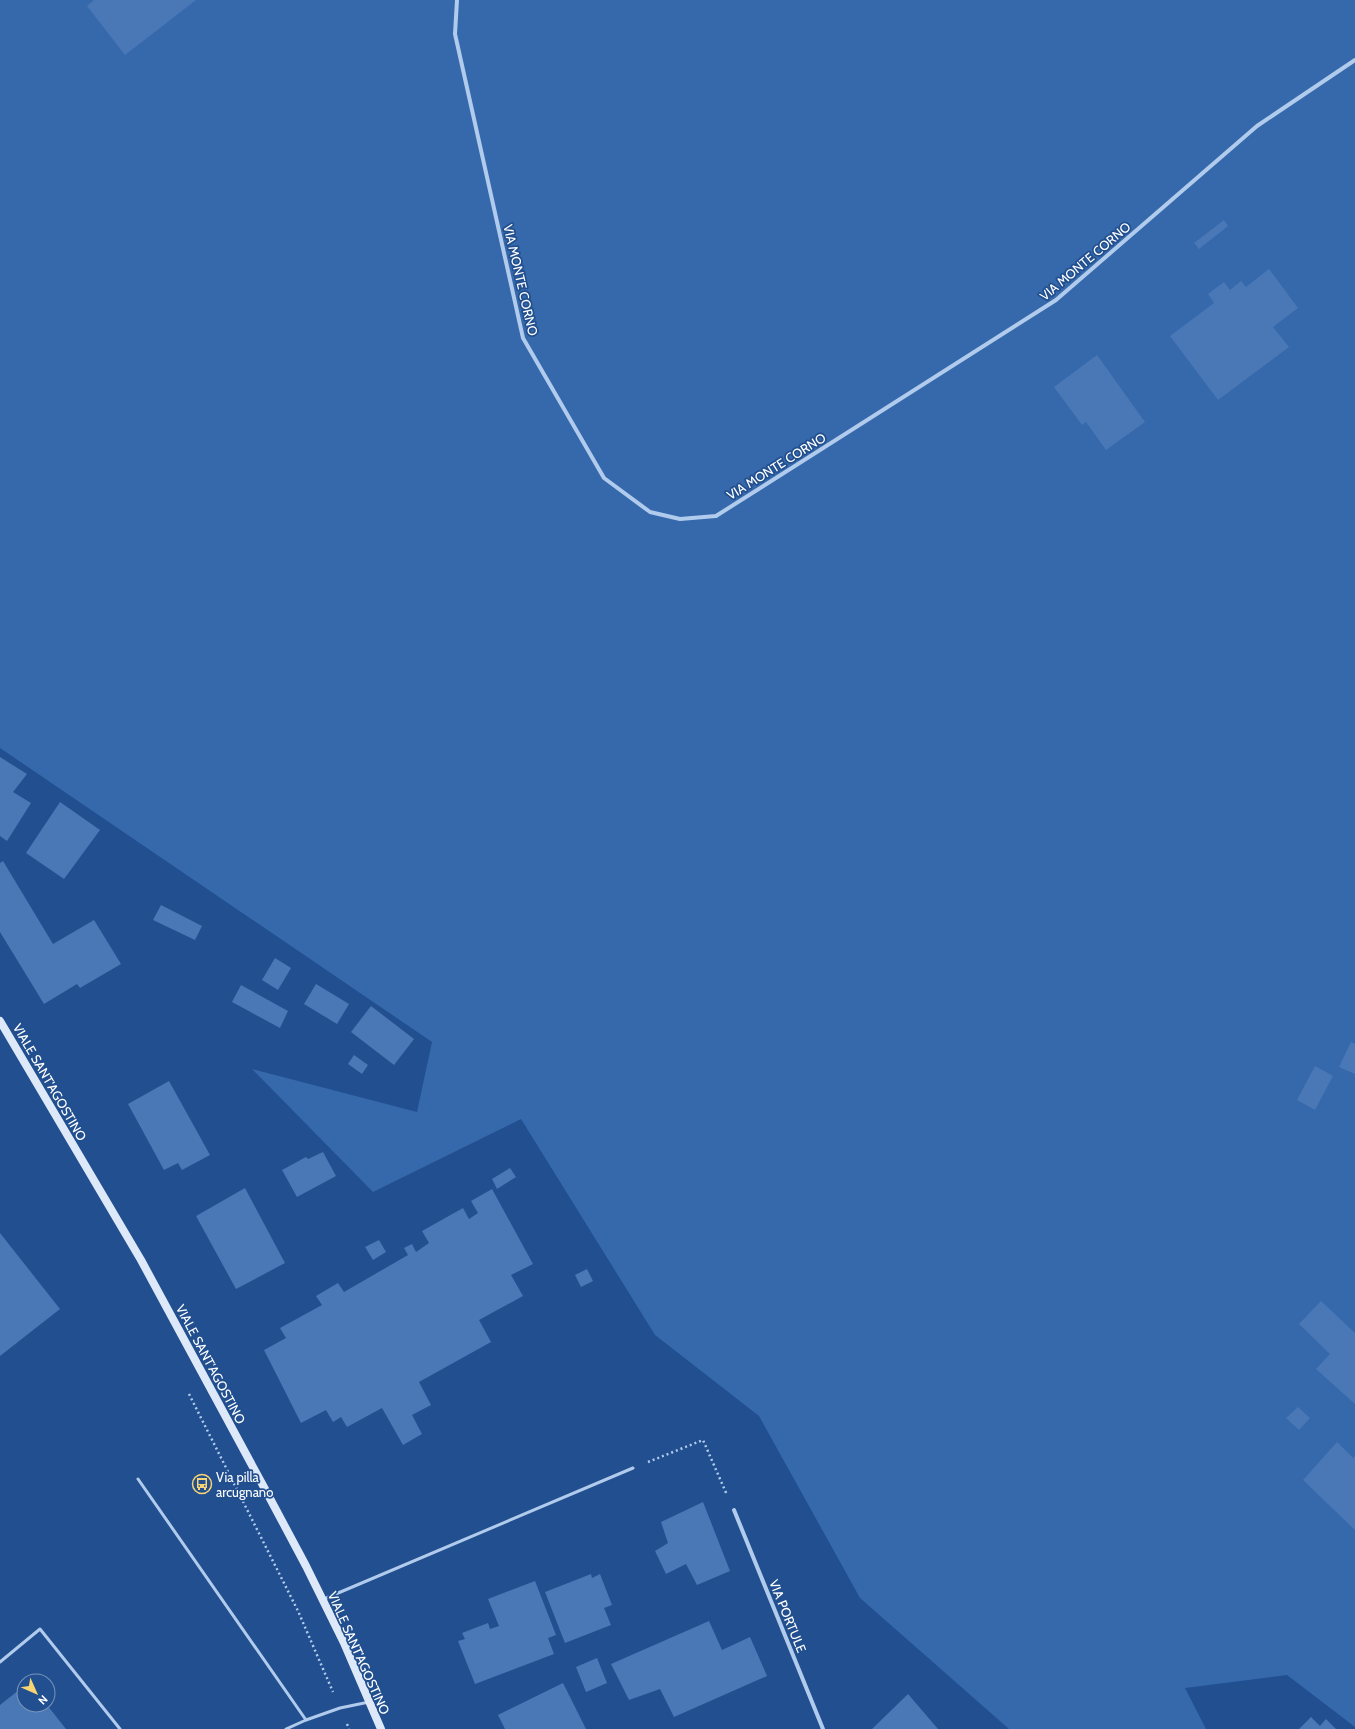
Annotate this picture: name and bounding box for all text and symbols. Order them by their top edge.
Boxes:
street label: VIA MONTE CORNO [1036,218,1134,304]
street label: VIA MONTE CORNO [500,223,542,337]
street label: VIA MONTE CORNO [724,429,828,503]
street label: VIALE SANT'AGOSTINO [10,1020,90,1144]
street label: VIALE SANT'AGOSTINO [173,1302,249,1426]
place label: Via pilla arcugnano [216,1469,273,1500]
bus stop icon: Via pilla arcugnano [191,1473,213,1495]
street label: VIA PORTULE [766,1577,810,1655]
street label: VIALE SANT'AGOSTINO [325,1589,393,1717]
north arrow [16,1673,56,1713]
text: N [35,1692,51,1708]

